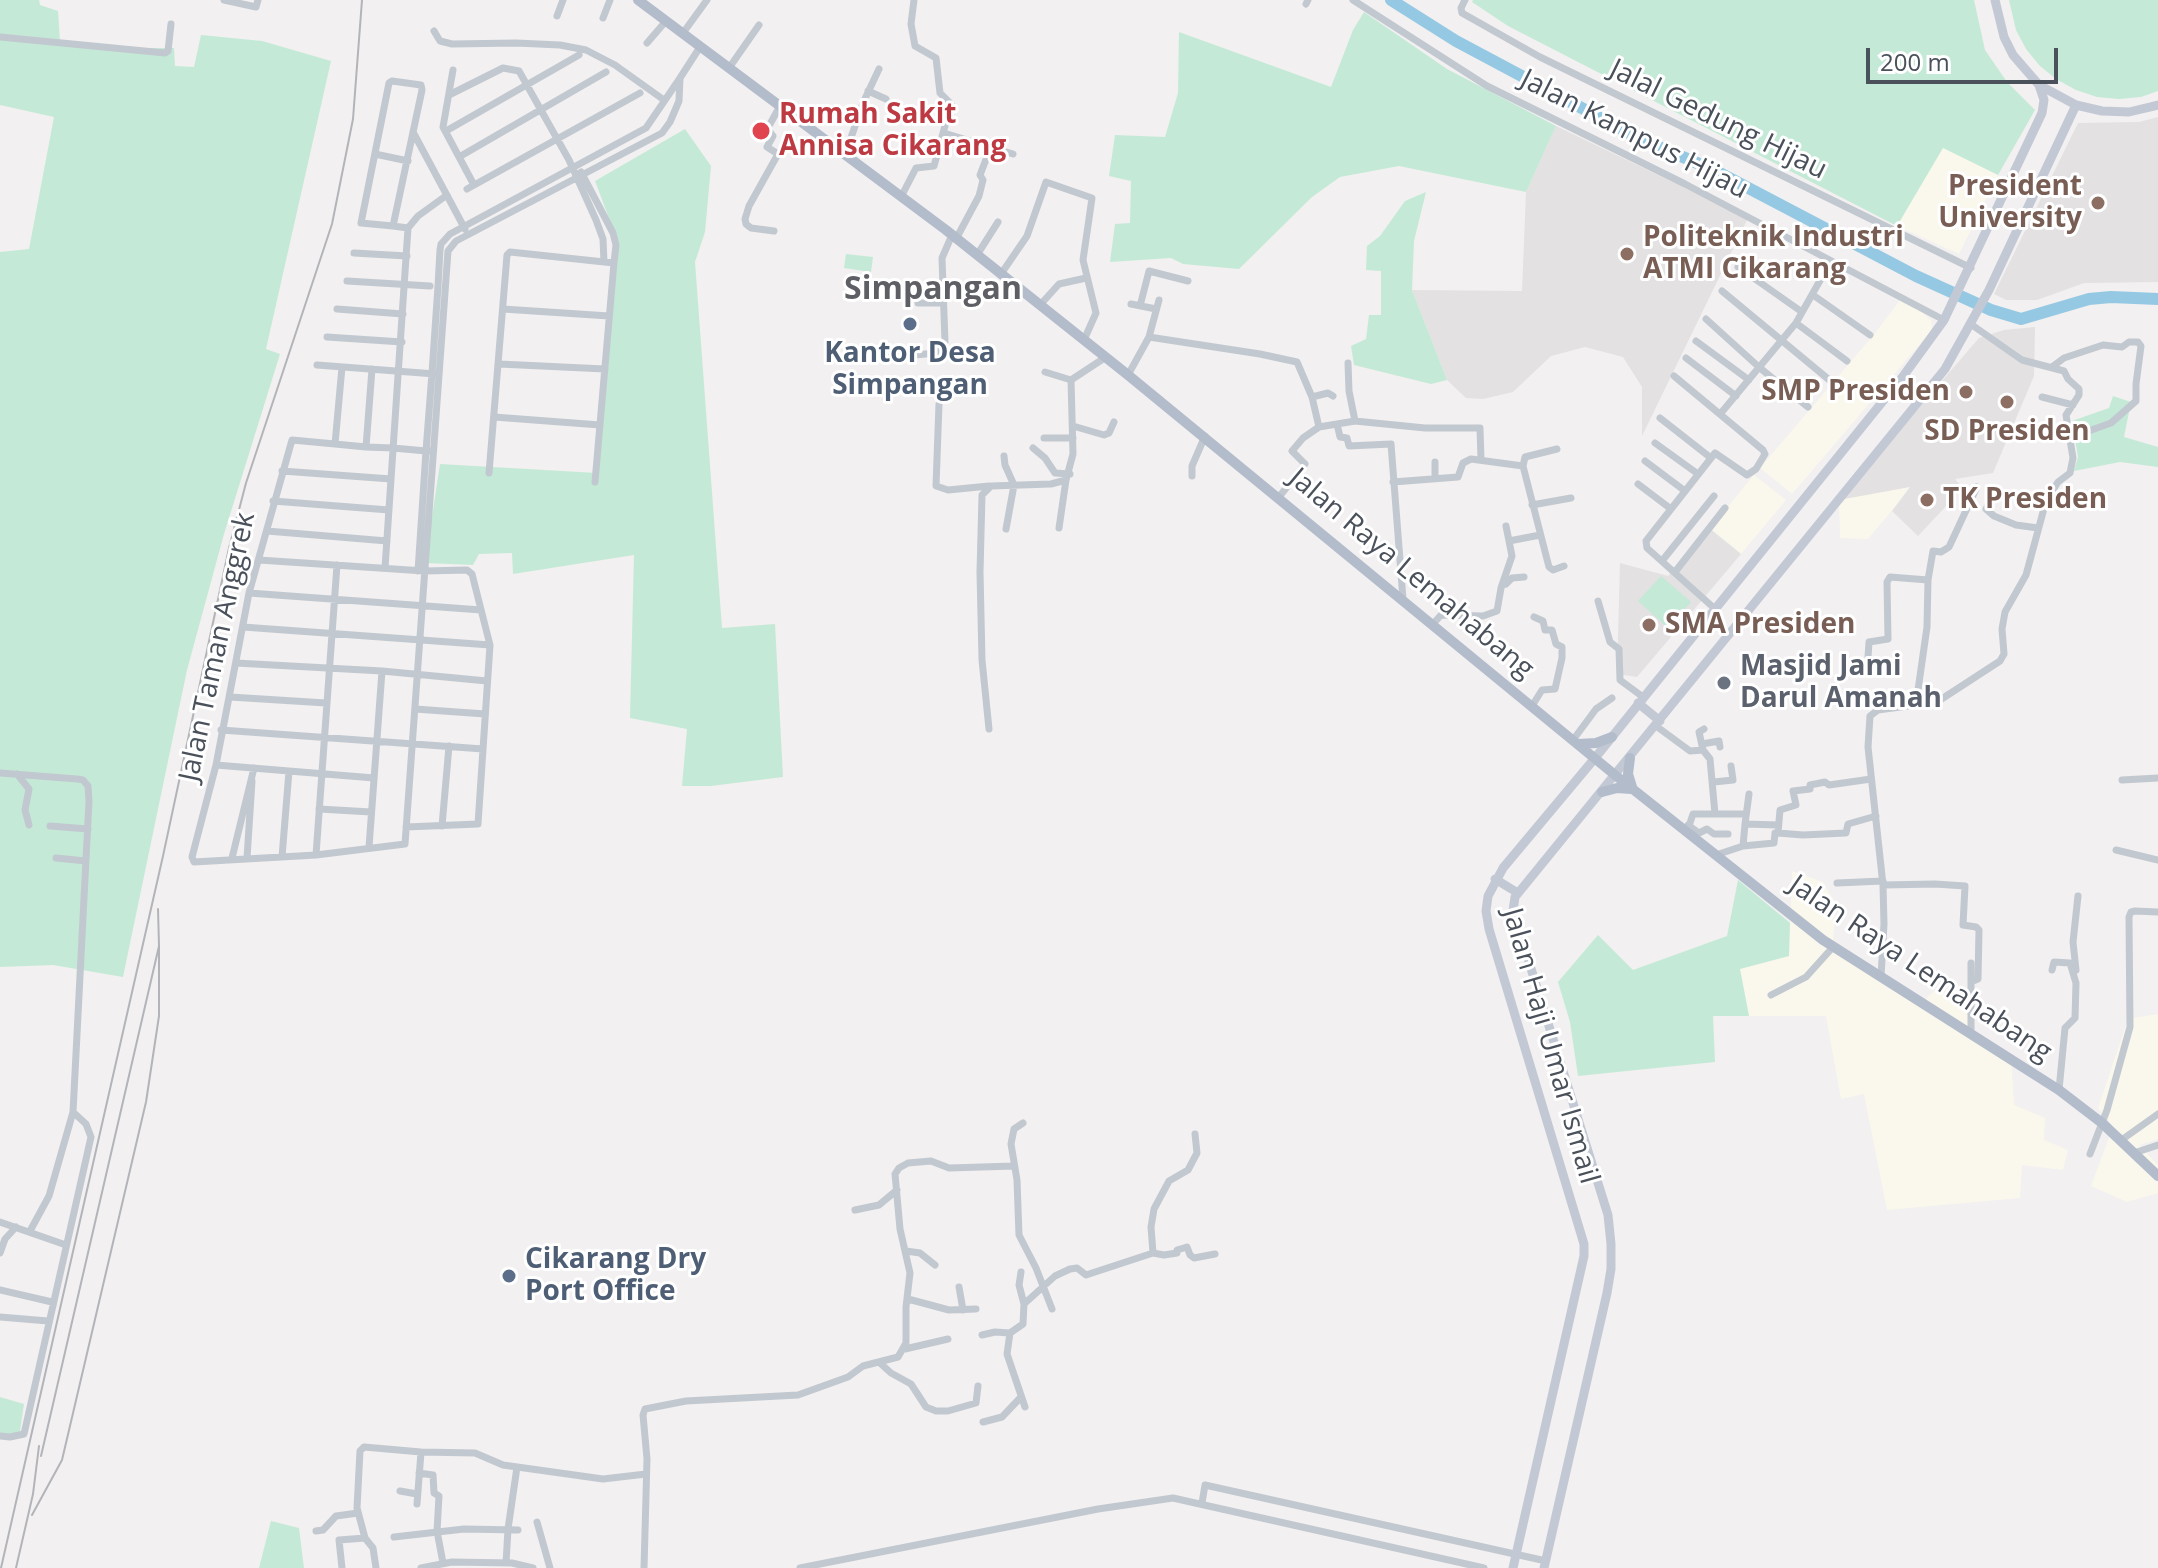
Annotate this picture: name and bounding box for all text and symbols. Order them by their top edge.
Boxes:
scale bar [1870,32,2062,82]
text: 200 m [1880,45,1950,78]
street label: Jalal Gedung Hijau [1604,53,1832,187]
street label: Jalan Kampus Hijau [1514,63,1754,207]
place label: Rumah Sakit Annisa Cikarang [779,98,1006,164]
marker: Rumah Sakit Annisa Cikarang [750,120,772,142]
place label: President University [1938,170,2082,236]
marker: President University [2089,194,2107,212]
place label: Politeknik Industri ATMI Cikarang [1643,221,1904,287]
marker: Politeknik Industri ATMI Cikarang [1618,245,1636,263]
district label: Simpangan [844,271,1022,309]
marker: Kantor Desa Simpangan [901,315,919,333]
place label: Kantor Desa Simpangan [824,337,996,403]
place label: SMP Presiden [1761,375,1950,409]
marker: SMP Presiden [1957,383,1975,401]
marker: SD Presiden [1998,393,2016,411]
place label: SD Presiden [1924,415,2090,449]
street label: Jalan Raya Lemahabang [1282,462,1540,686]
place label: TK Presiden [1943,483,2107,517]
marker: TK Presiden [1918,491,1936,509]
street label: Jalan Taman Anggrek [173,509,263,785]
place label: SMA Presiden [1665,608,1855,642]
marker: SMA Presiden [1640,616,1658,634]
place label: Masjid Jami Darul Amanah [1740,650,1942,716]
marker: Masjid Jami Darul Amanah [1715,674,1733,692]
street label: Jalan Raya Lemahabang [1782,869,2058,1069]
street label: Jalan Haji Umar Ismail [1495,904,1605,1188]
place label: Cikarang Dry Port Office [525,1243,706,1309]
marker: Cikarang Dry Port Office [500,1267,518,1285]

